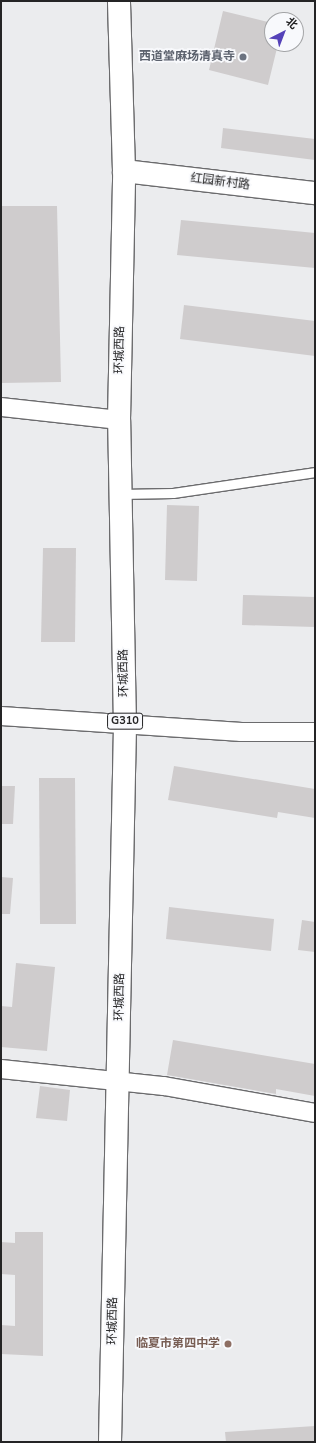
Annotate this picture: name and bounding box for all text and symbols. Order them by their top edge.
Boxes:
north arrow [264,12,304,52]
text: 北 [283,14,301,33]
place label: 西道堂麻场清真寺 [139,50,235,64]
marker: 西道堂麻场清真寺 [238,52,248,62]
street label: 红园新村路 [189,171,251,193]
street label: 环城西路 [112,326,128,374]
street label: 环城西路 [116,649,132,697]
road number: G310 [107,712,143,730]
street label: 环城西路 [112,973,128,1021]
street label: 环城西路 [105,1297,121,1345]
place label: 临夏市第四中学 [136,1337,220,1351]
marker: 临夏市第四中学 [223,1339,233,1349]

